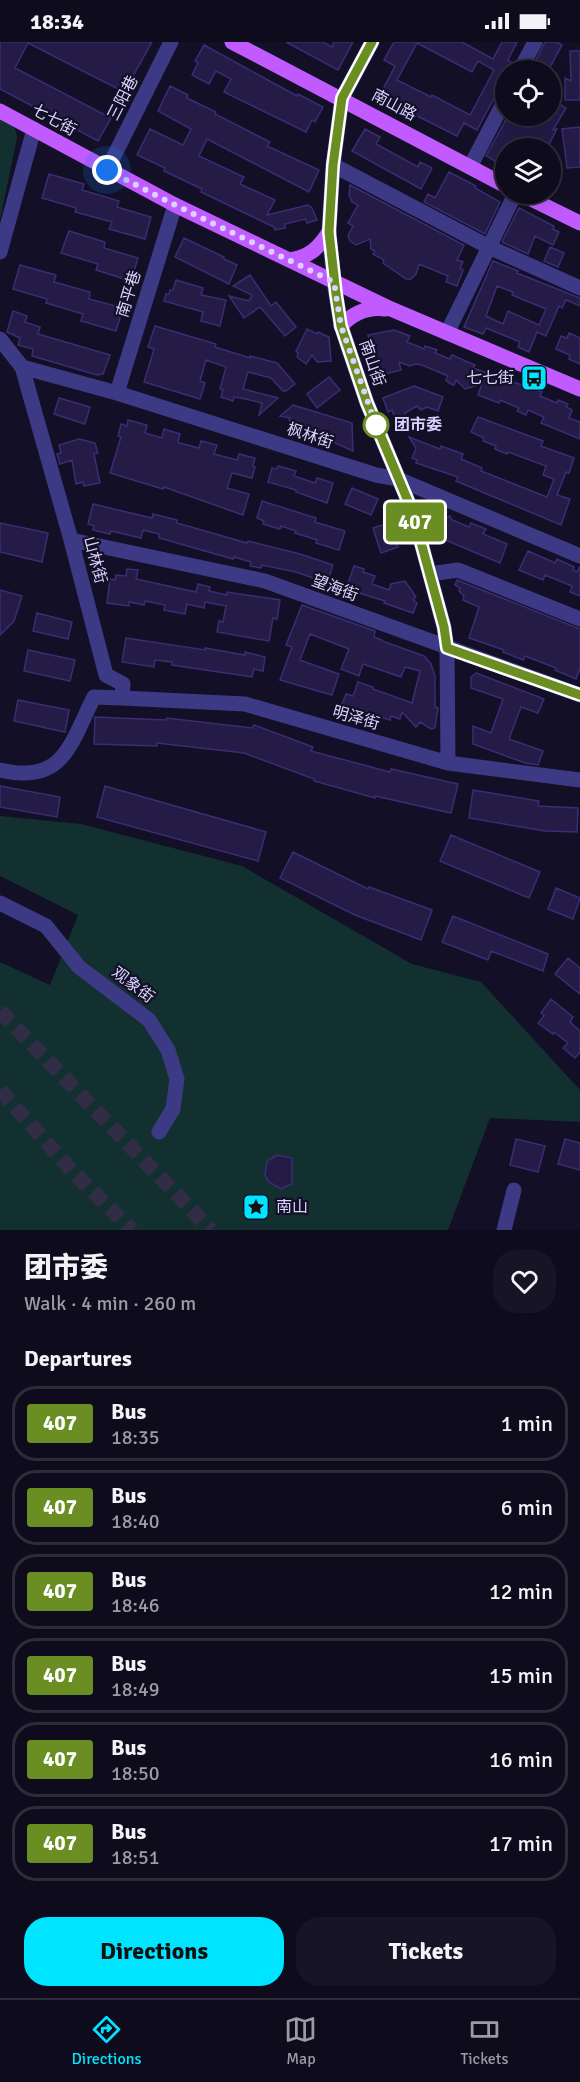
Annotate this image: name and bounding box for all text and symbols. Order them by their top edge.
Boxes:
text: 18:34 [30,8,84,35]
map controls [495,60,561,204]
button: locate [495,60,561,126]
street label: 三阳巷 [103,72,143,124]
street label: 南山路 [368,85,420,125]
street label: 七七街 [28,100,80,140]
button: layers [495,138,561,204]
your location [92,155,122,185]
street label: 南平巷 [112,268,146,320]
street label: 南山街 [355,337,389,389]
bus stop icon: 七七街 [519,363,549,393]
place label: 七七街 [466,368,514,388]
marker: 团市委 [363,412,389,438]
place label: 团市委 [394,415,442,435]
street label: 枫林街 [284,419,336,453]
line badge: 407 [380,502,450,542]
text: 407 [398,509,432,535]
street label: 山林街 [79,534,111,586]
street label: 望海街 [309,570,361,606]
street label: 明泽街 [330,702,382,734]
street label: 观象街 [108,963,158,1007]
place icon: 南山 [241,1192,271,1222]
place label: 南山 [276,1197,308,1217]
button: heart [493,1250,556,1313]
text: 团市委 [24,1251,108,1285]
text: Walk · 4 min · 260 m [24,1291,196,1316]
text: Departures [24,1345,132,1372]
text: Bus [111,1398,146,1425]
text: 407 [43,1410,77,1436]
text: 1 min [501,1410,553,1437]
text: 18:35 [111,1425,160,1450]
text: Bus [111,1482,146,1509]
text: 407 [43,1494,77,1520]
text: 6 min [501,1494,553,1521]
text: 18:40 [111,1509,160,1534]
text: Bus [111,1566,146,1593]
text: 407 [43,1578,77,1604]
text: 12 min [489,1578,553,1605]
text: 18:46 [111,1593,160,1618]
text: Bus [111,1650,146,1677]
text: 407 [43,1662,77,1688]
text: 15 min [489,1662,553,1689]
text: 18:49 [111,1677,160,1702]
text: Bus [111,1734,146,1761]
text: 407 [43,1746,77,1772]
text: 16 min [489,1746,553,1773]
text: 18:50 [111,1761,160,1786]
text: Bus [111,1818,146,1845]
text: 407 [43,1830,77,1856]
text: 17 min [489,1830,553,1857]
text: 18:51 [111,1845,160,1870]
button: Directions [24,1917,284,1986]
button: Tickets [296,1917,556,1986]
tab: Directions [71,2013,141,2069]
tab: Map [284,2013,317,2069]
tab: Tickets [460,2013,508,2069]

